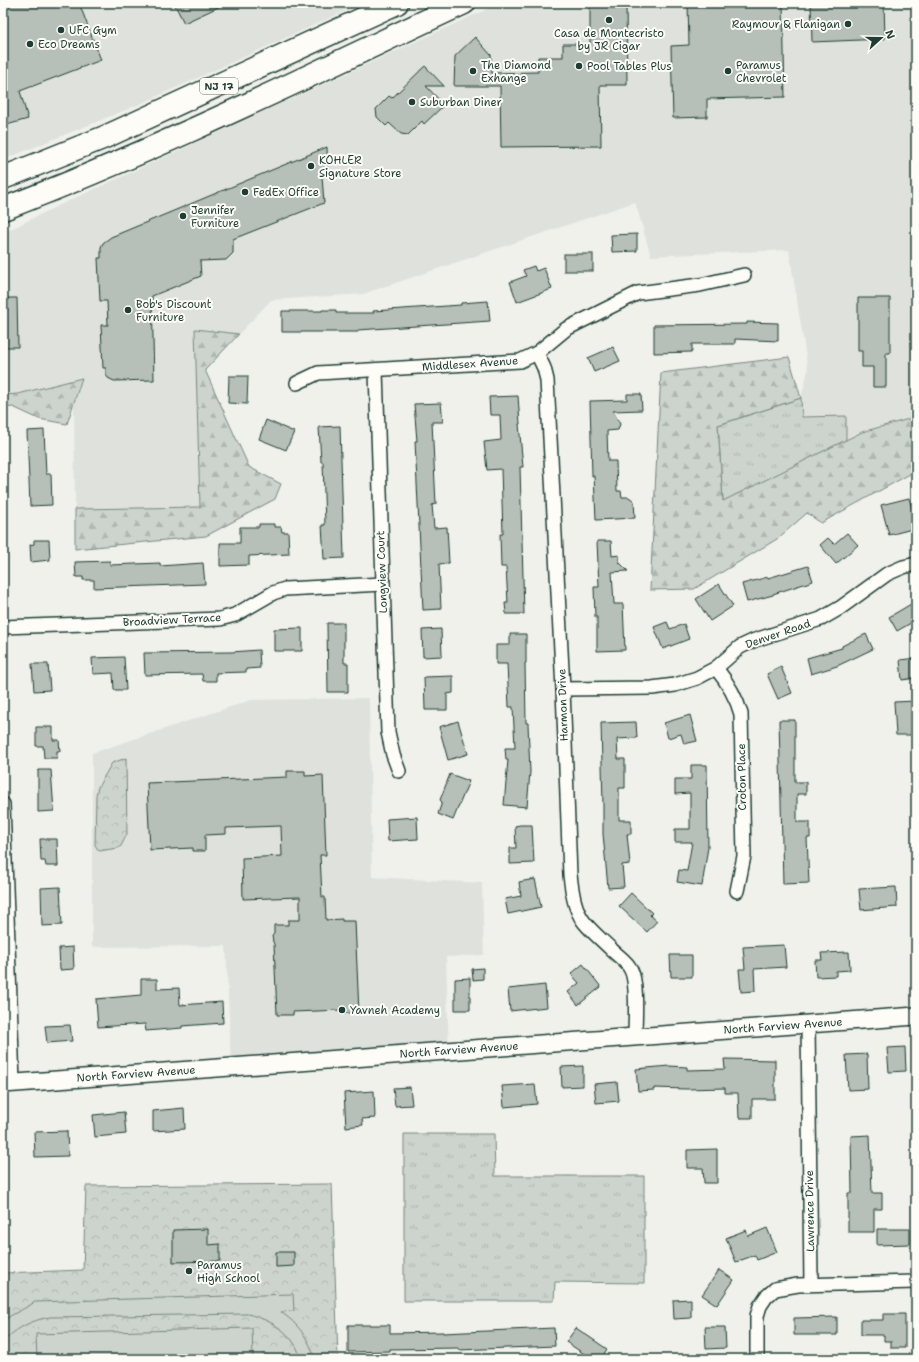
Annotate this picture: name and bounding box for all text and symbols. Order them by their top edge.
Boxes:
marker: Casa de Montecristo by JR Cigar [604,15,614,25]
place label: Raymour & Flanigan [732,17,840,32]
north arrow [861,18,901,58]
marker: Raymour & Flanigan [843,19,853,29]
place label: UFC Gym [69,23,117,38]
marker: UFC Gym [56,25,66,35]
place label: Casa de Montecristo by JR Cigar [554,26,664,54]
text: N [881,28,899,42]
place label: Eco Dreams [38,37,100,52]
marker: Eco Dreams [25,39,35,49]
place label: The Diamond Exhange [481,58,551,86]
place label: Paramus Chevrolet [736,58,787,86]
place label: Pool Tables Plus [587,59,672,74]
marker: Pool Tables Plus [574,61,584,71]
marker: The Diamond Exhange [468,66,478,76]
marker: Paramus Chevrolet [723,66,733,76]
road number: NJ 17 [200,78,238,94]
place label: Suburban Diner [420,95,502,110]
marker: Suburban Diner [407,97,417,107]
place label: KOHLER Signature Store [319,153,401,181]
marker: KOHLER Signature Store [306,161,316,171]
place label: FedEx Office [253,185,319,200]
marker: FedEx Office [240,187,250,197]
place label: Jennifer Furniture [191,203,239,231]
marker: Jennifer Furniture [178,211,188,221]
place label: Bob's Discount Furniture [136,297,212,325]
marker: Bob's Discount Furniture [123,305,133,315]
street label: Middlesex Avenue [421,353,519,375]
street label: Longview Court [373,530,391,614]
street label: Broadview Terrace [122,610,222,630]
street label: Denver Road [743,616,813,652]
street label: Harmon Drive [554,668,572,742]
street label: Croton Place [734,743,750,811]
place label: Yavneh Academy [350,1003,440,1018]
marker: Yavneh Academy [337,1005,347,1015]
street label: North Farview Avenue [723,1014,843,1038]
street label: North Farview Avenue [399,1038,519,1062]
street label: North Farview Avenue [76,1062,196,1086]
street label: Lawrence Drive [802,1170,818,1252]
place label: Paramus High School [197,1258,261,1286]
marker: Paramus High School [184,1266,194,1276]

